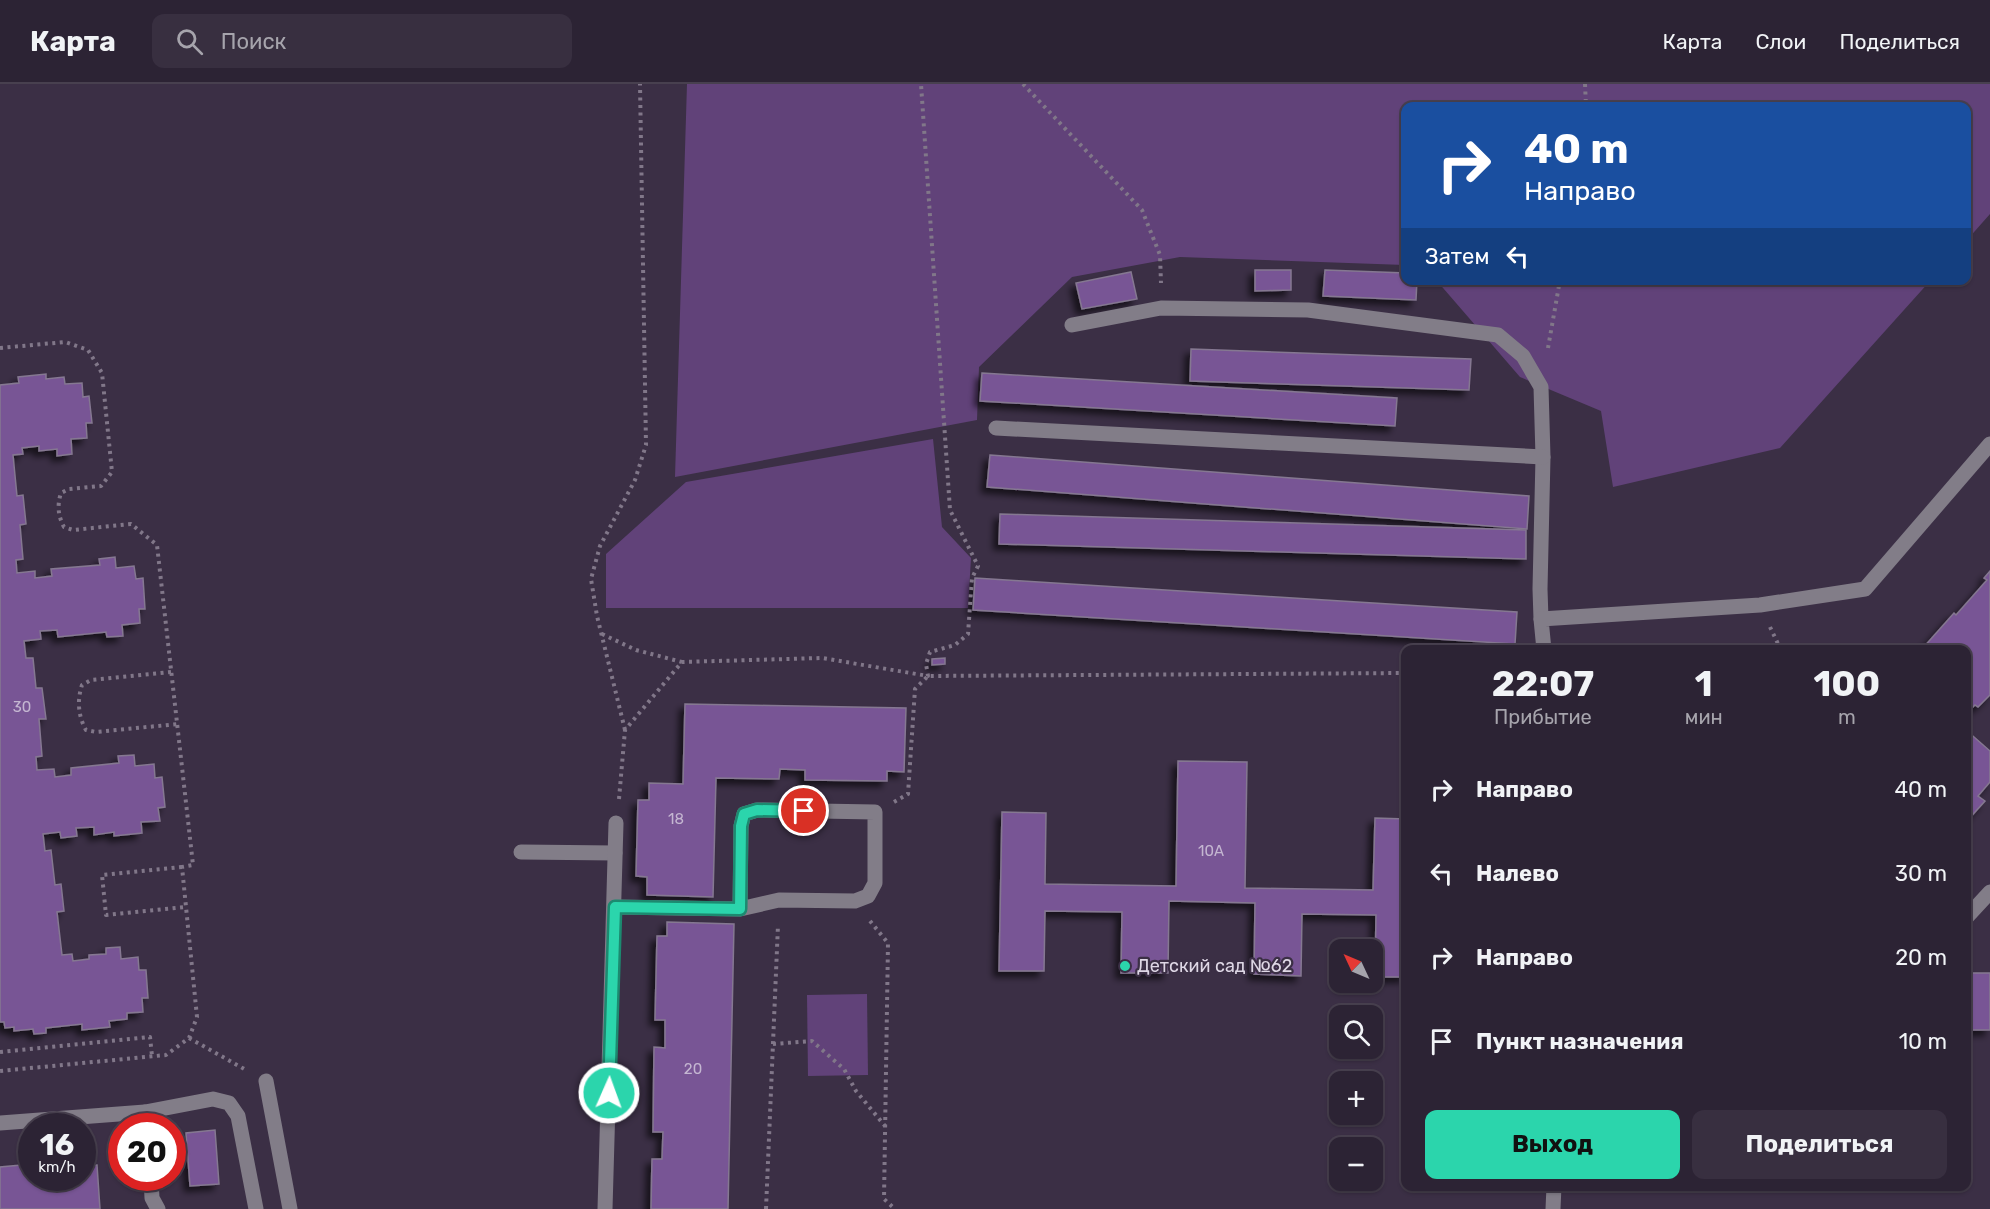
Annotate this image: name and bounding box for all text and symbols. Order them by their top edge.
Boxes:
search box [152,14,572,68]
text: Карта [30,25,116,58]
icon: search [173,25,206,58]
text: Поиск [221,28,286,55]
text: Карта [1662,29,1722,54]
text: Слои [1755,29,1806,54]
text: Поделиться [1839,29,1960,54]
text: 40 m [1524,124,1629,174]
icon: right [1425,126,1503,204]
text: Направо [1524,175,1636,207]
icon: left [1501,240,1534,273]
text: Затем [1425,243,1489,270]
text: 22:07 [1492,662,1594,705]
text: 1 [1695,662,1713,705]
text: 100 [1813,662,1880,705]
house number: 30 [13,698,31,716]
text: Прибытие [1494,705,1592,729]
text: мин [1685,705,1723,729]
text: m [1838,705,1856,729]
icon: right [1425,773,1458,806]
text: Направо [1476,776,1573,803]
text: 40 m [1894,776,1947,803]
pin [778,785,829,836]
icon: arrive [787,794,820,827]
house number: 18 [668,810,684,828]
house number: 10А [1198,842,1224,860]
icon: left [1425,857,1458,890]
text: Налево [1476,860,1559,887]
text: 30 m [1895,860,1947,887]
north arrow [1329,939,1383,993]
map controls [1329,939,1383,1191]
icon: right [1425,941,1458,974]
text: Направо [1476,944,1573,971]
text: 20 m [1895,944,1947,971]
place label: Детский сад №62 [1137,955,1292,977]
marker: Детский сад №62 [1118,959,1132,973]
button: search [1329,1005,1383,1059]
icon: arrive [1425,1025,1458,1058]
text: Пункт назначения [1476,1028,1684,1055]
text: 10 m [1899,1028,1947,1055]
house number: 20 [684,1060,702,1078]
position arrow [577,1061,641,1125]
button: + [1329,1071,1383,1125]
button: Выход [1425,1110,1680,1179]
button: Поделиться [1692,1110,1947,1179]
speed limit sign: 20 [108,1113,186,1191]
text: 16 [40,1127,74,1163]
button: − [1329,1137,1383,1191]
text: km/h [38,1158,76,1176]

